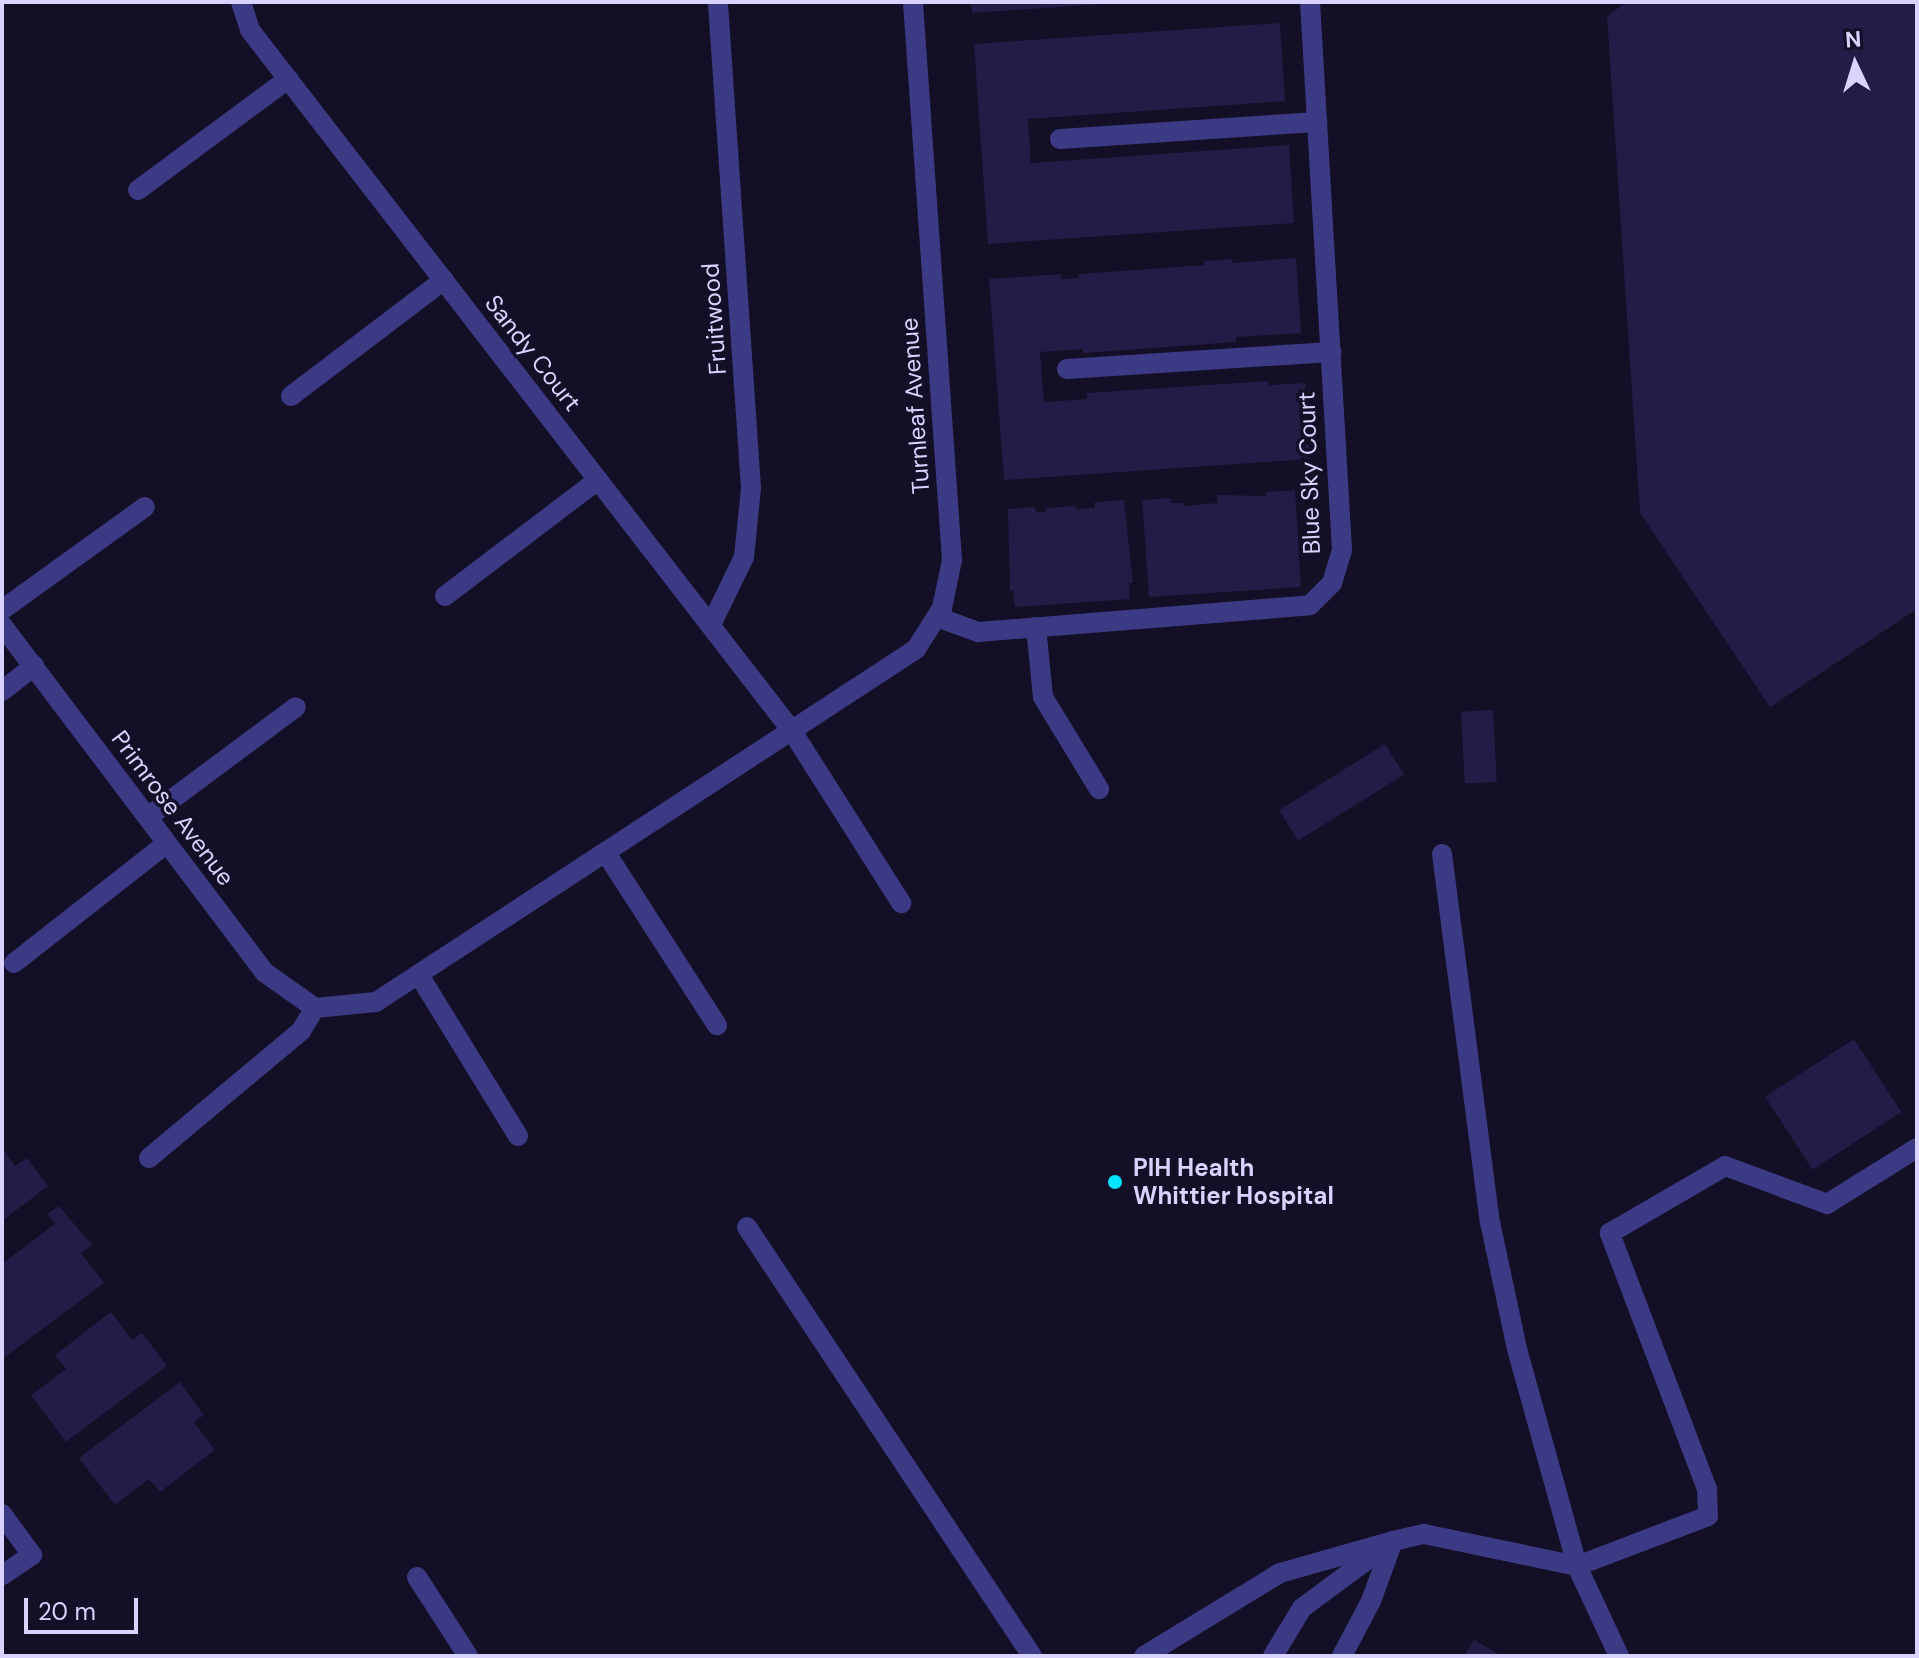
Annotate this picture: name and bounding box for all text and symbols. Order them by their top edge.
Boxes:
north arrow [1815,24,1895,104]
text: N [1844,25,1862,55]
street label: Fruitwood [696,262,732,376]
street label: Sandy Court [479,289,587,417]
street label: Turnleaf Avenue [894,317,936,495]
street label: Blue Sky Court [1292,391,1326,555]
street label: Primrose Avenue [105,725,241,891]
place label: PIH Health Whittier Hospital [1133,1154,1334,1210]
marker: PIH Health Whittier Hospital [1104,1171,1126,1193]
scale bar [28,1582,142,1632]
text: 20 m [38,1596,96,1627]

